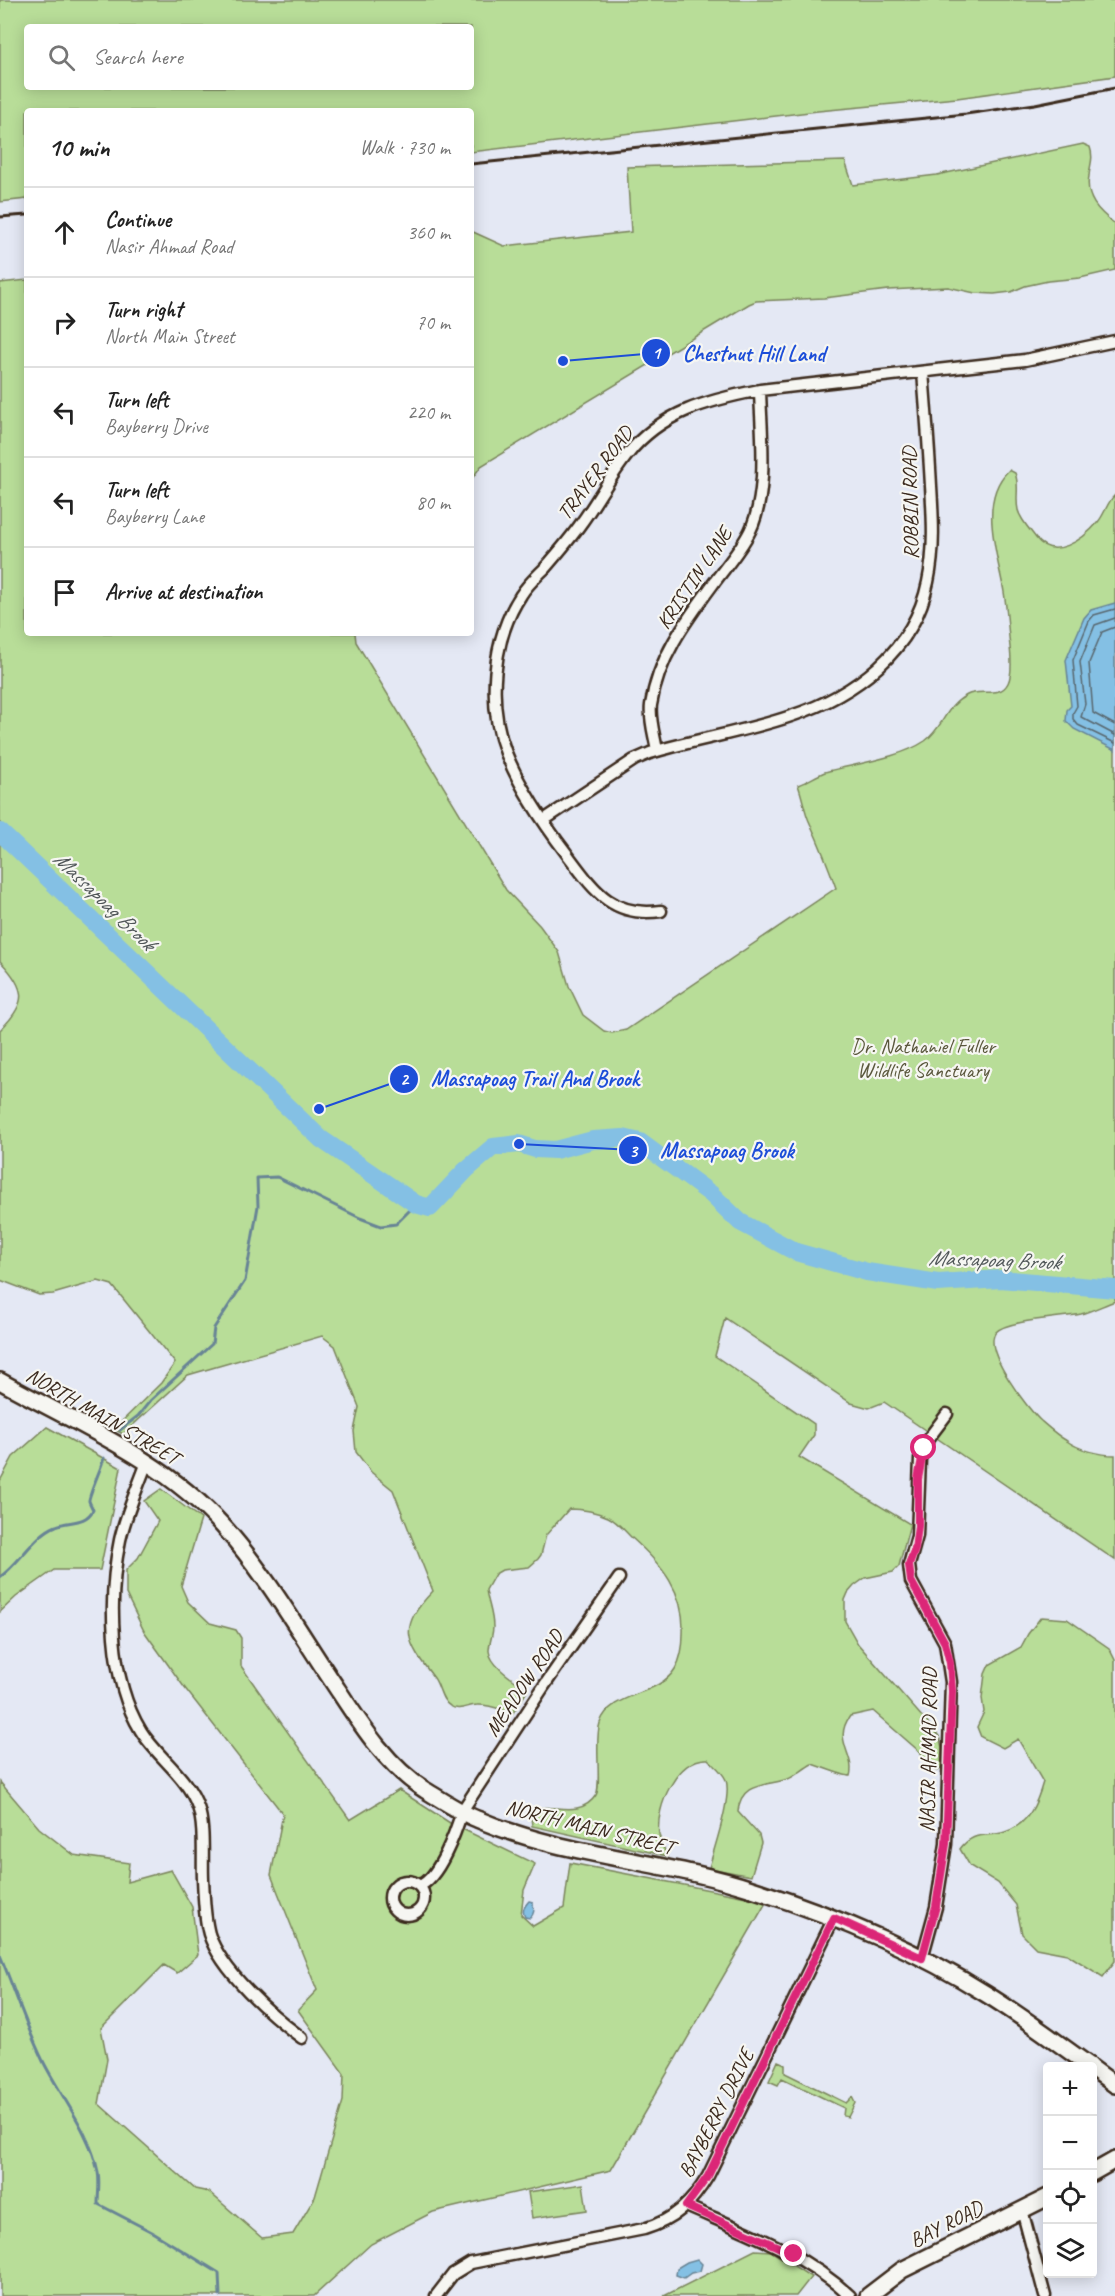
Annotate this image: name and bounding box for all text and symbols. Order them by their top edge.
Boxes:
search box [24,24,474,90]
icon: search [45,41,78,74]
text: Search here [93,43,183,71]
text: 10 min [48,131,110,164]
text: Walk · 730 m [360,135,450,160]
text: Continue [105,206,171,234]
icon: ahead [48,216,81,249]
text: 360 m [407,220,450,245]
text: Nasir Ahmad Road [105,234,233,259]
text: Turn right [105,296,182,324]
icon: right [48,306,81,339]
text: 70 m [416,310,450,335]
text: North Main Street [105,324,235,349]
callout: Chestnut Hill Land [641,333,837,373]
text: Chestnut Hill Land [683,340,829,368]
text: 1 [652,342,662,364]
text: Turn left [105,386,169,414]
icon: left [48,396,81,429]
text: 220 m [407,400,450,425]
text: Bayberry Drive [105,414,208,439]
street label: TRAYER ROAD [551,420,640,525]
street label: ROBBIN ROAD [896,445,924,560]
text: Turn left [105,476,169,504]
icon: left [48,486,81,519]
text: 80 m [416,490,450,515]
text: Bayberry Lane [105,504,204,529]
street label: KRISTIN LANE [650,520,739,634]
icon: arrive [48,576,81,609]
text: Arrive at destination [105,578,262,606]
water label: Massapoag Brook [47,845,164,959]
park label: Dr. Nathaniel Fuller Wildlife Sanctuary [851,1033,997,1083]
callout: Massapoag Trail And Brook [389,1059,651,1099]
text: Massapoag Trail And Brook [431,1065,641,1093]
text: 2 [400,1068,410,1090]
callout: Massapoag Brook [618,1130,805,1170]
text: Massapoag Brook [660,1137,795,1165]
text: 3 [629,1140,639,1162]
water label: Massapoag Brook [928,1244,1064,1276]
street label: NORTH MAIN STREET [22,1362,188,1473]
route start [910,1434,936,1460]
street label: MEADOW ROAD [479,1623,570,1741]
street label: NASIR AHMAD ROAD [914,1666,942,1833]
street label: NORTH MAIN STREET [503,1793,681,1862]
street label: BAYBERRY DRIVE [672,2042,761,2182]
map controls [1043,2062,1097,2278]
button: + [1043,2062,1097,2116]
button: − [1043,2116,1097,2170]
button: locate [1043,2170,1097,2224]
street label: BAY ROAD [905,2194,988,2253]
button: layers [1043,2224,1097,2278]
route end [780,2240,806,2266]

